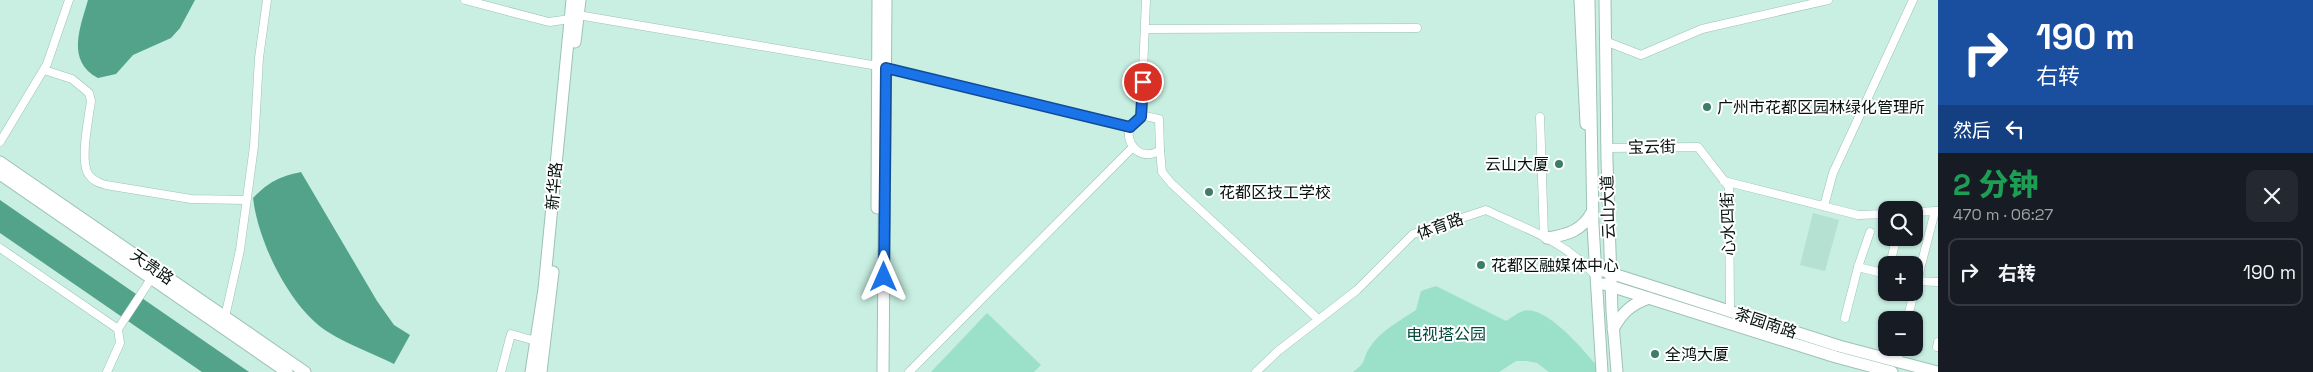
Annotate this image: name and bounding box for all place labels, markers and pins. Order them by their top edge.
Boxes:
pin [1122,61,1164,103]
place label: 广州市花都区园林绿化管理所 [1717,97,1925,118]
marker: 广州市花都区园林绿化管理所 [1701,101,1713,113]
place label: 云山大厦 [1485,154,1549,175]
marker: 云山大厦 [1553,158,1565,170]
place label: 花都区技工学校 [1219,182,1331,203]
marker: 花都区技工学校 [1203,186,1215,198]
place label: 花都区融媒体中心 [1491,255,1619,276]
marker: 花都区融媒体中心 [1475,259,1487,271]
place label: 全鸿大厦 [1665,344,1729,365]
marker: 全鸿大厦 [1649,348,1661,360]

